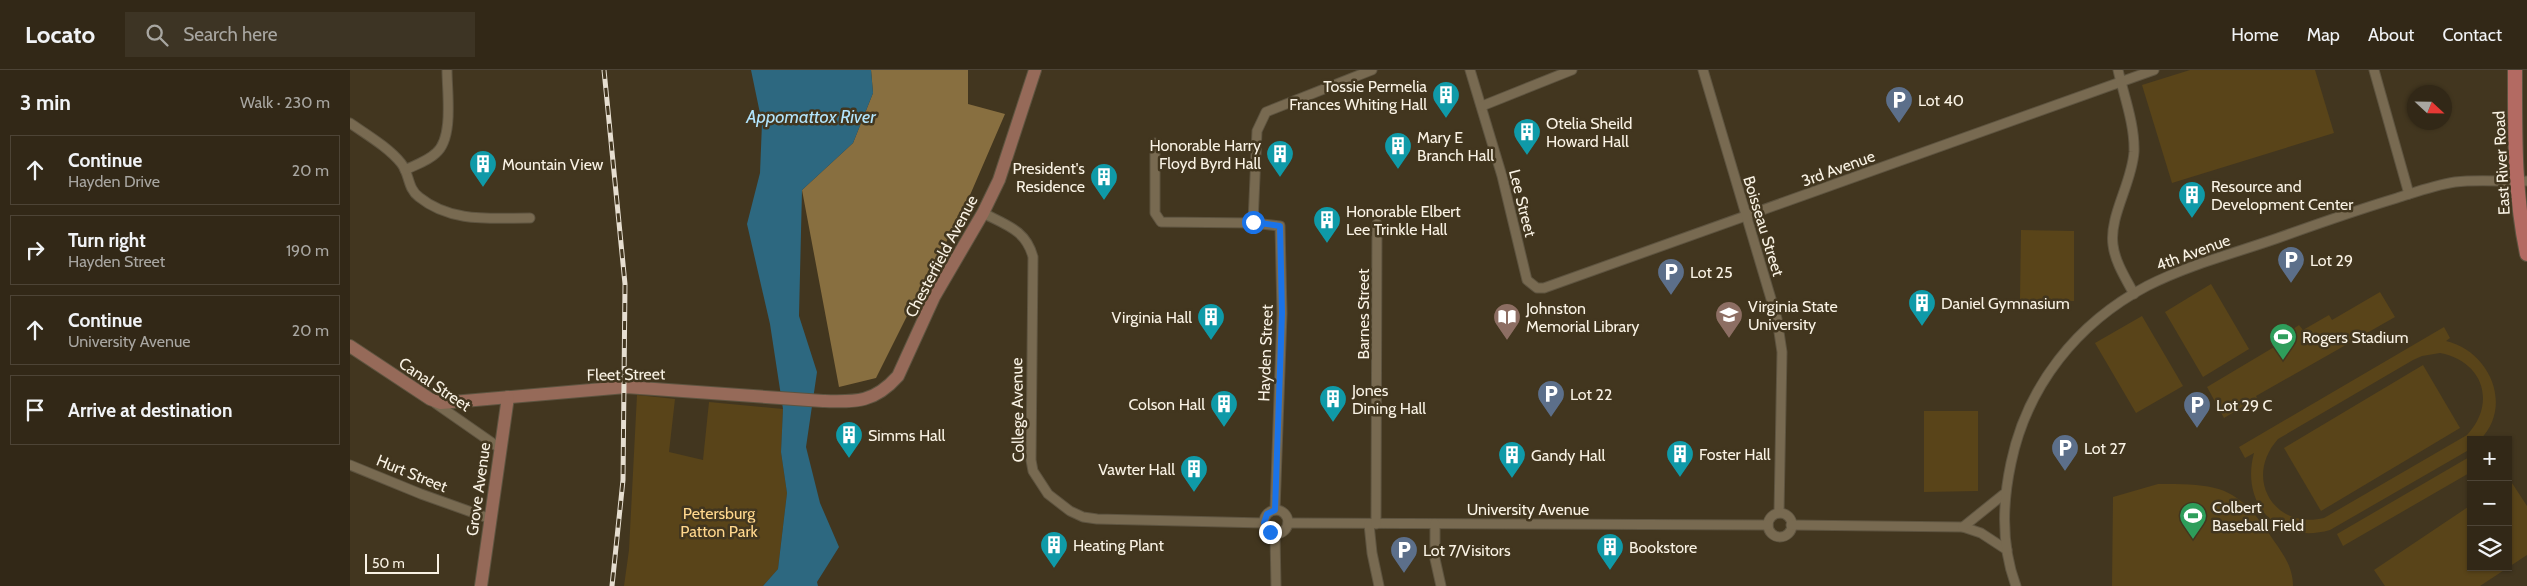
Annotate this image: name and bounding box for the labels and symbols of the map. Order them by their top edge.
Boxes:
place label: Tossie Permelia Frances Whiting Hall [1289,77,1427,114]
building icon: Tossie Permelia Frances Whiting Hall [1431,80,1461,119]
parking icon: Lot 40 [1884,85,1914,124]
north arrow [2407,85,2452,130]
place label: Lot 40 [1918,91,1964,110]
water label: Appomattox River [745,106,877,128]
street label: East River Road [2489,110,2514,216]
place label: Otelia Sheild Howard Hall [1546,114,1632,151]
building icon: Otelia Sheild Howard Hall [1512,117,1542,156]
place label: Mary E Branch Hall [1417,128,1494,165]
building icon: Mary E Branch Hall [1383,131,1413,170]
place label: Honorable Harry Floyd Byrd Hall [1149,136,1261,173]
building icon: Honorable Harry Floyd Byrd Hall [1265,139,1295,178]
street label: 3rd Avenue [1799,146,1877,191]
building icon: Mountain View [468,149,498,188]
place label: Mountain View [502,155,604,174]
place label: President's Residence [1012,159,1085,196]
building icon: President's Residence [1089,162,1119,201]
street label: Lee Street [1505,167,1540,239]
street label: Boisseau Street [1739,174,1788,279]
place label: Resource and Development Center [2211,177,2354,214]
building icon: Resource and Development Center [2177,180,2207,219]
street label: Chesterfield Avenue [901,192,982,321]
place label: Honorable Elbert Lee Trinkle Hall [1346,202,1461,239]
building icon: Honorable Elbert Lee Trinkle Hall [1312,205,1342,244]
route start [1242,211,1265,234]
street label: 4th Avenue [2153,230,2233,275]
parking icon: Lot 29 [2276,245,2306,284]
place label: Lot 29 [2310,251,2353,270]
parking icon: Lot 25 [1656,257,1686,296]
place label: Lot 25 [1690,263,1733,282]
street label: Barnes Street [1354,268,1373,359]
building icon: Daniel Gymnasium [1907,288,1937,327]
place label: Daniel Gymnasium [1941,294,2070,313]
place label: Virginia State University [1748,297,1838,334]
place label: Johnston Memorial Library [1525,299,1639,336]
school or university icon: Virginia State University [1714,300,1744,339]
building icon: Virginia Hall [1196,302,1226,341]
library icon: Johnston Memorial Library [1492,302,1522,341]
street label: Hayden Street [1254,304,1277,402]
place label: Virginia Hall [1112,308,1192,327]
sports icon: Rogers Stadium [2268,322,2298,361]
place label: Rogers Stadium [2302,328,2408,347]
street label: Canal Street [395,353,475,416]
street label: College Avenue [1007,358,1028,462]
street label: Fleet Street [587,364,666,385]
parking icon: Lot 22 [1536,379,1566,418]
place label: Jones Dining Hall [1351,381,1426,418]
building icon: Jones Dining Hall [1318,384,1348,423]
place label: Lot 22 [1570,385,1612,404]
building icon: Colson Hall [1209,389,1239,428]
parking icon: Lot 29 C [2182,390,2212,429]
place label: Colson Hall [1128,395,1205,414]
place label: Lot 29 C [2216,396,2273,415]
building icon: Simms Hall [834,420,864,459]
place label: Simms Hall [868,426,946,445]
parking icon: Lot 27 [2050,433,2080,472]
building icon: Foster Hall [1665,439,1695,478]
place label: Lot 27 [2084,439,2126,458]
building icon: Gandy Hall [1497,440,1527,479]
street label: Grove Avenue [463,441,494,537]
place label: Foster Hall [1699,445,1771,464]
place label: Gandy Hall [1531,446,1606,465]
street label: Hurt Street [374,451,451,496]
building icon: Vawter Hall [1179,454,1209,493]
place label: Vawter Hall [1098,460,1175,479]
place label: Colbert Baseball Field [2212,498,2304,535]
street label: University Avenue [1467,500,1589,519]
sports icon: Colbert Baseball Field [2178,501,2208,540]
park label: Petersburg Patton Park [680,504,759,541]
route end [1259,521,1282,544]
building icon: Heating Plant [1039,530,1069,569]
building icon: Bookstore [1595,532,1625,571]
parking icon: Lot 7/Visitors [1389,535,1419,574]
place label: Heating Plant [1073,536,1164,555]
place label: Bookstore [1629,538,1697,557]
place label: Lot 7/Visitors [1423,541,1511,560]
scale bar [365,551,439,574]

